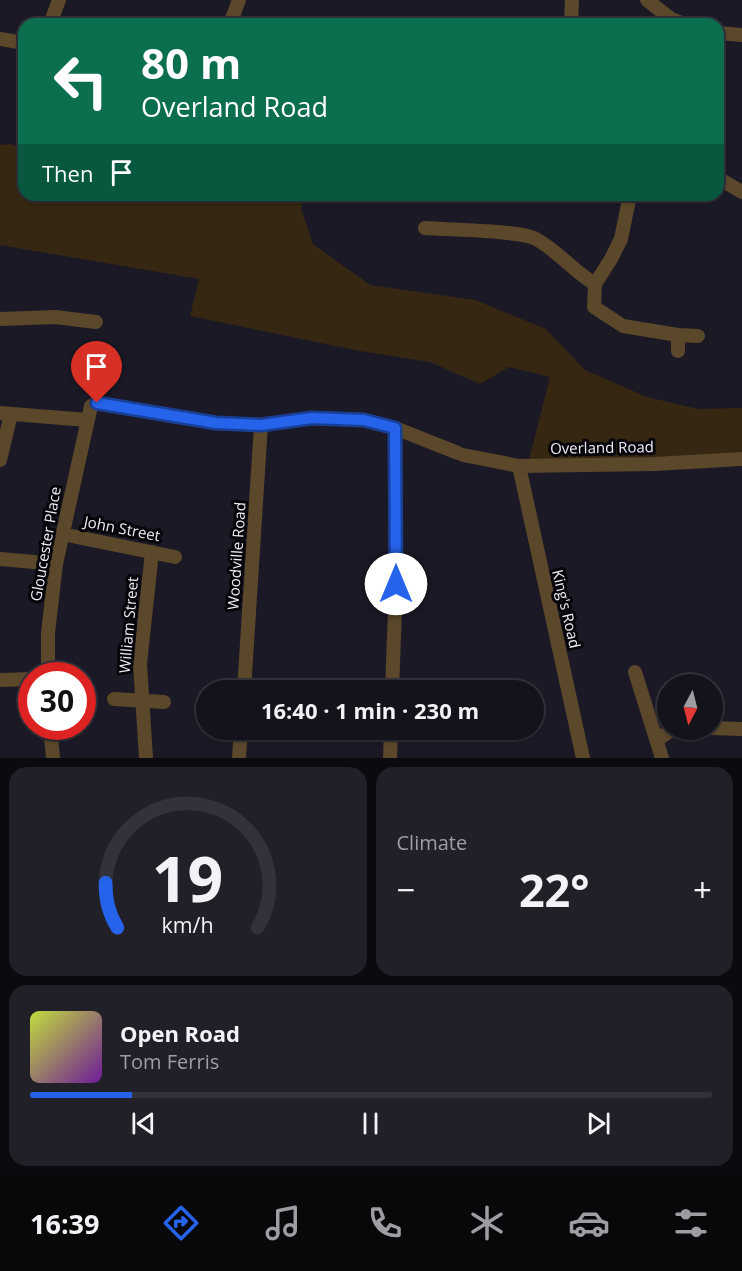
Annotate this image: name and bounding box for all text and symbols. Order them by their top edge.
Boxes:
text: 80 m [141,34,241,91]
icon: left [42,42,120,120]
text: Overland Road [141,88,328,125]
icon: arrive [105,156,138,189]
text: Then [42,158,93,188]
pin [71,341,122,403]
icon: arrive [80,350,113,383]
street label: Overland Road [550,436,654,458]
street label: Gloucester Place [25,485,65,603]
street label: Woodville Road [222,501,250,611]
street label: John Street [80,510,162,545]
position arrow [364,552,428,616]
street label: King's Road [548,567,586,650]
street label: William Street [114,576,142,674]
speed limit sign: 30 [18,662,96,740]
north arrow [657,674,723,740]
map controls [657,674,723,740]
text: 16:40 · 1 min · 230 m [261,695,479,725]
text: Climate [397,829,467,856]
text: 19 [152,835,223,920]
text: 22° [519,859,590,920]
text: − [397,867,415,912]
text: + [693,867,712,912]
text: km/h [162,911,214,940]
text: Open Road [120,1018,240,1048]
text: Tom Ferris [120,1048,219,1075]
icon: previous [127,1107,160,1140]
icon: pause [354,1107,387,1140]
icon: next [582,1107,615,1140]
icon: directions [160,1202,202,1244]
icon: music [262,1202,304,1244]
icon: phone [364,1202,406,1244]
icon: climate [466,1202,508,1244]
icon: car [568,1202,610,1244]
icon: filters [670,1202,712,1244]
text: 16:39 [30,1205,99,1242]

